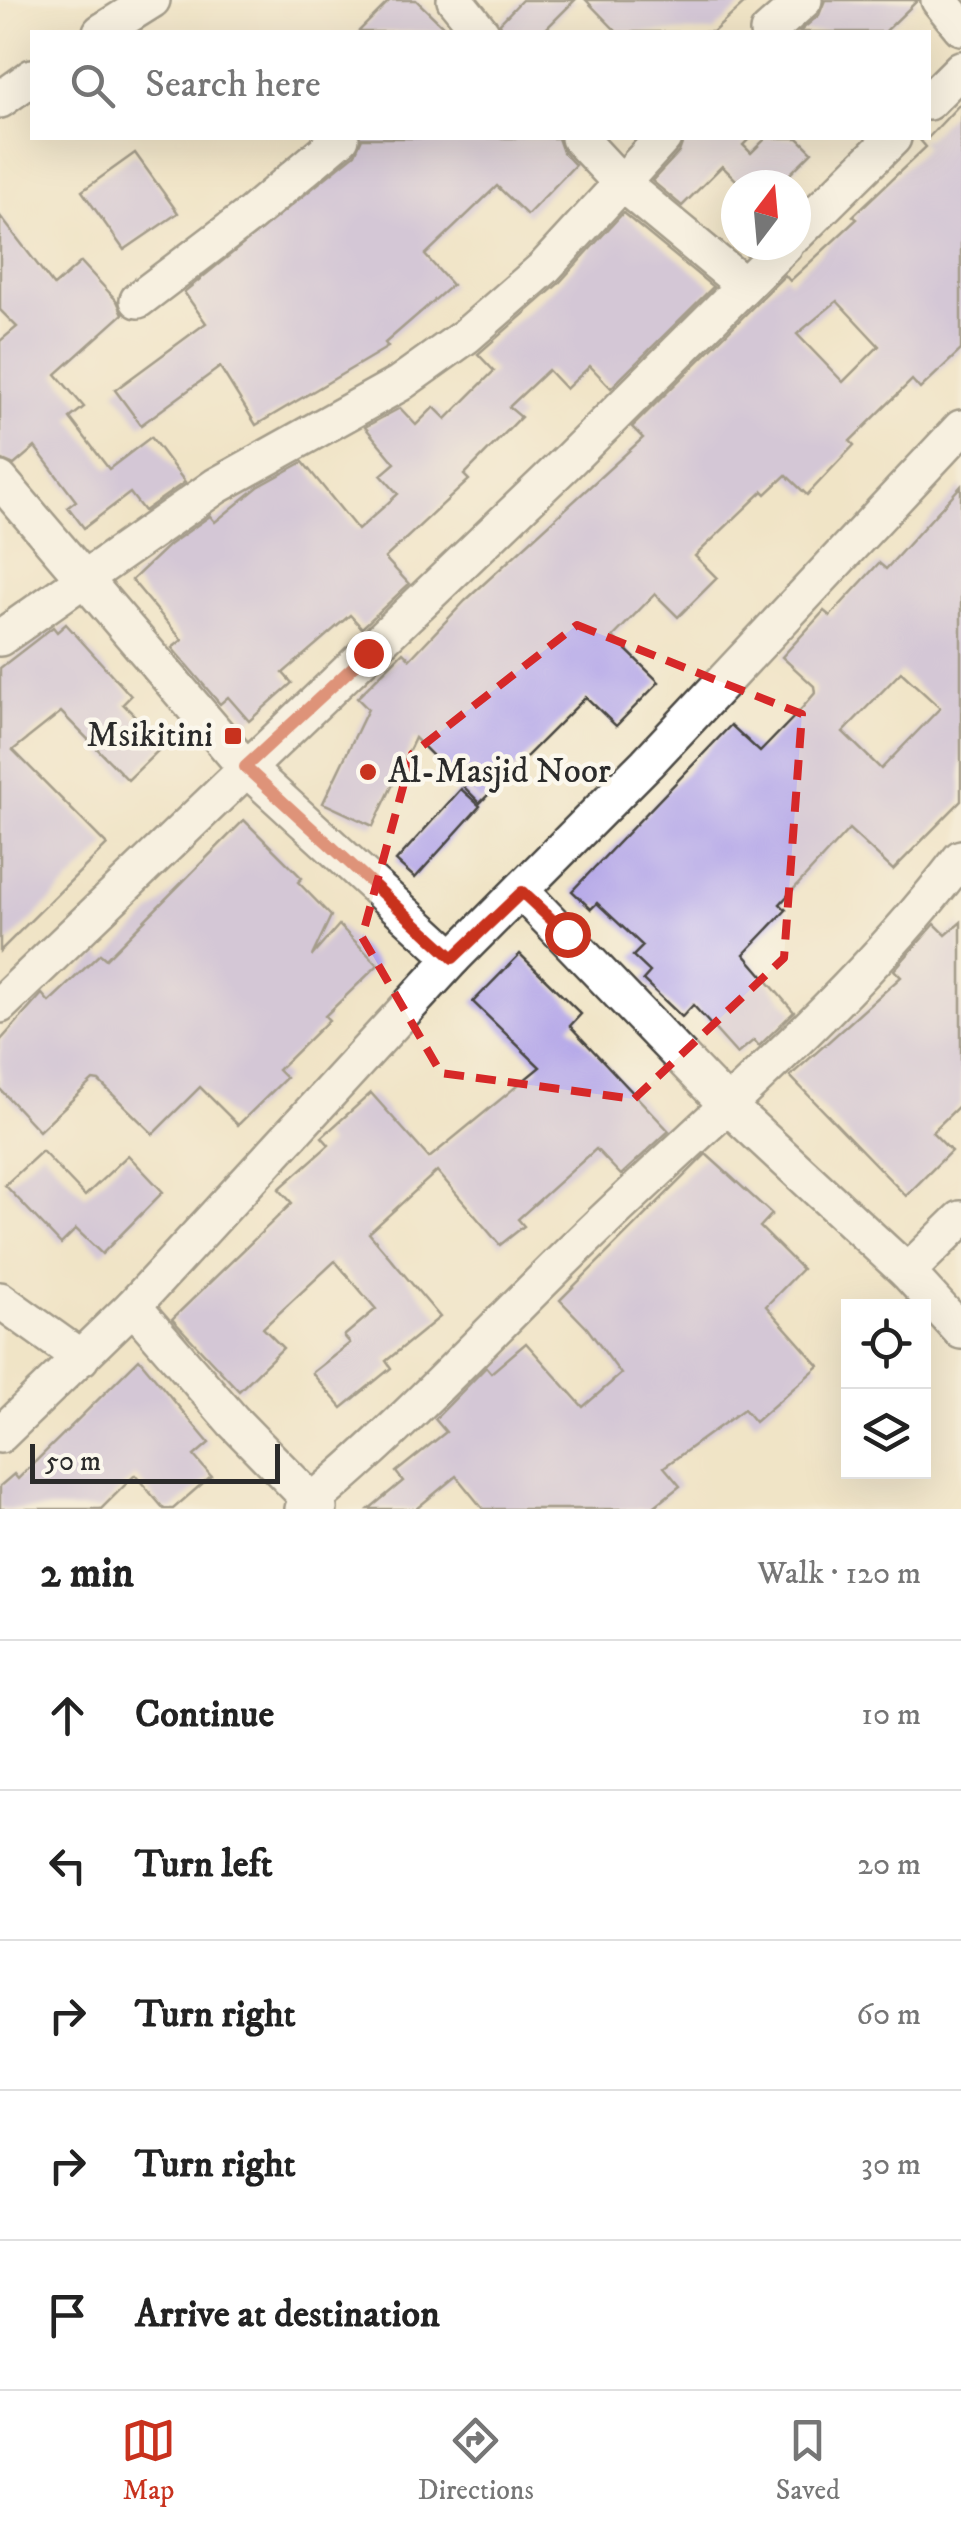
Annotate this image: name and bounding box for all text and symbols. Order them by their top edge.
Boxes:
search box [30,30,931,140]
icon: search [65,58,120,113]
text: Search here [145,61,321,109]
north arrow [721,170,811,260]
route end [346,631,392,677]
place label: Msikitini [87,714,213,758]
marker: Msikitini [222,725,244,747]
place label: Al-Masjid Noor [388,750,611,794]
marker: Al-Masjid Noor [357,761,379,783]
route start [545,912,591,958]
map controls [841,1299,931,1479]
button: locate [841,1299,931,1389]
button: layers [841,1389,931,1479]
scale bar [30,1439,280,1484]
text: 50 m [45,1444,101,1479]
text: 2 min [40,1548,134,1600]
text: Walk · 120 m [758,1554,921,1594]
icon: ahead [40,1688,95,1743]
text: Continue [135,1691,274,1739]
text: 10 m [861,1695,921,1735]
icon: left [40,1838,95,1893]
text: Turn left [135,1841,273,1889]
text: 20 m [857,1845,921,1885]
icon: right [40,1988,95,2043]
text: Turn right [135,1991,296,2039]
text: 60 m [856,1995,921,2035]
icon: right [40,2138,95,2193]
text: Turn right [135,2141,296,2189]
text: 30 m [861,2145,921,2185]
icon: arrive [40,2288,95,2343]
text: Arrive at destination [135,2291,440,2339]
tab: Map [121,2413,176,2508]
tab: Directions [418,2413,534,2508]
tab: Saved [776,2413,840,2508]

